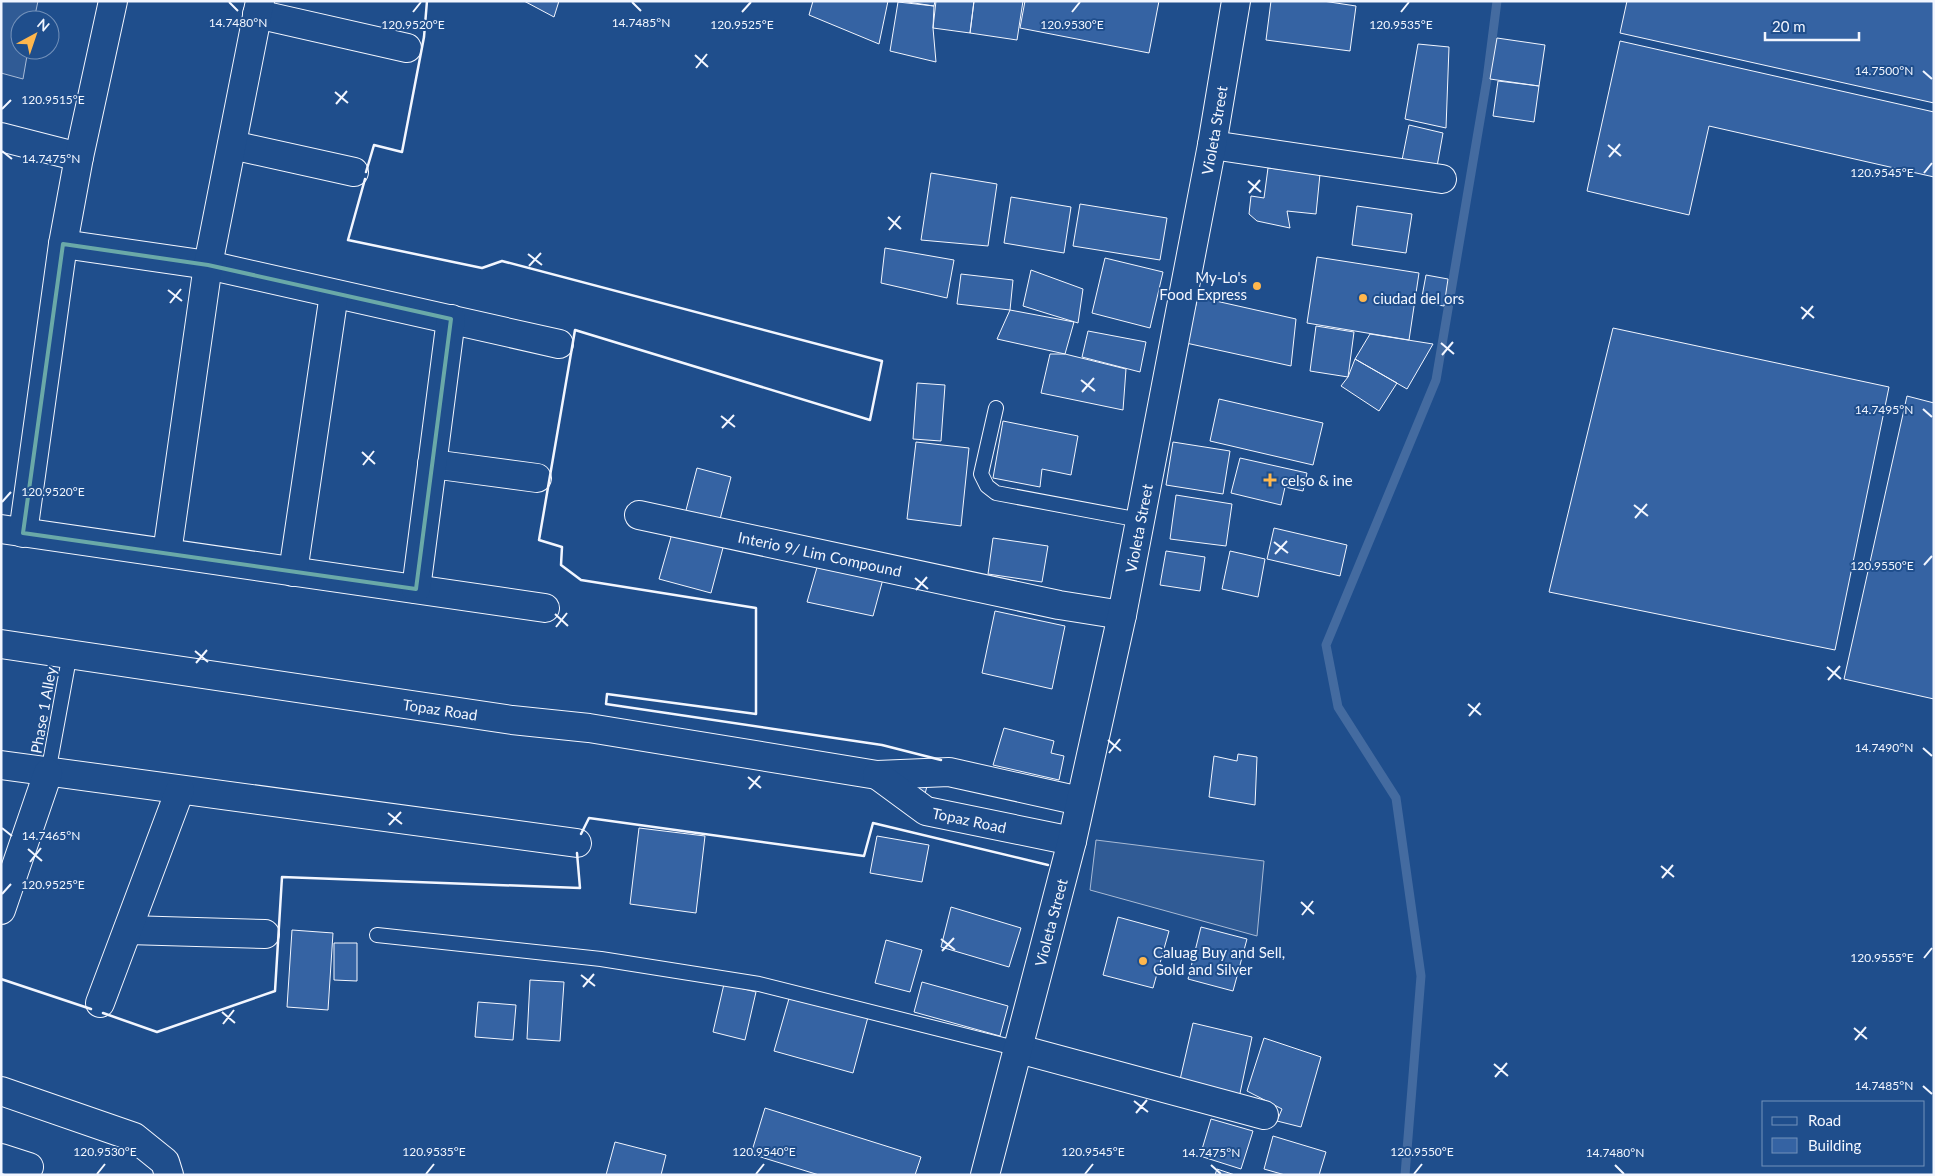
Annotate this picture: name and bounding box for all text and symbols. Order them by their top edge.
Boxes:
north arrow [10,10,60,60]
scale bar [1765,10,1859,42]
text: N [34,15,53,35]
text: 14.7480°N [209,15,267,30]
text: 14.7485°N [612,15,670,30]
text: 120.9520°E [381,17,445,32]
text: 120.9525°E [710,17,774,32]
text: 120.9530°E [1040,17,1104,32]
text: 120.9535°E [1369,17,1433,32]
text: 20 m [1772,17,1806,35]
text: 14.7500°N [1855,63,1913,78]
street label: Violeta Street [1197,84,1231,176]
text: 120.9515°E [21,92,85,107]
text: 14.7475°N [22,151,80,166]
text: 120.9545°E [1850,165,1914,180]
place label: My-Lo's Food Express [1159,268,1247,303]
marker: My-Lo's Food Express [1251,280,1263,292]
place label: ciudad del ors [1373,289,1464,307]
marker: ciudad del ors [1357,292,1369,304]
text: 14.7495°N [1855,402,1913,417]
place label: celso & ine [1281,471,1353,489]
marker: celso & ine [1263,473,1277,487]
street label: Violeta Street [1121,482,1156,574]
text: 120.9520°E [21,484,85,499]
street label: Interio 9/ Lim Compound [736,527,903,580]
text: 120.9550°E [1850,558,1914,573]
street label: Phase 1 Alley [27,665,60,755]
street label: Topaz Road [402,695,479,724]
text: 14.7490°N [1855,740,1913,755]
street label: Topaz Road [931,803,1008,836]
text: 14.7465°N [22,828,80,843]
street label: Violeta Street [1031,876,1071,968]
text: 120.9525°E [21,877,85,892]
place label: Caluag Buy and Sell, Gold and Silver [1153,943,1285,978]
text: 120.9555°E [1850,950,1914,965]
marker: Caluag Buy and Sell, Gold and Silver [1137,955,1149,967]
text: 14.7485°N [1855,1078,1913,1093]
legend [1762,1101,1925,1166]
text: Road [1808,1111,1841,1129]
text: Building [1808,1136,1861,1154]
text: 120.9530°E [73,1144,137,1159]
text: 120.9535°E [402,1144,466,1159]
text: 120.9540°E [732,1144,796,1159]
text: 120.9545°E [1061,1144,1125,1159]
text: 120.9550°E [1390,1144,1454,1159]
text: 14.7475°N [1182,1145,1240,1160]
text: 14.7480°N [1586,1145,1644,1160]

